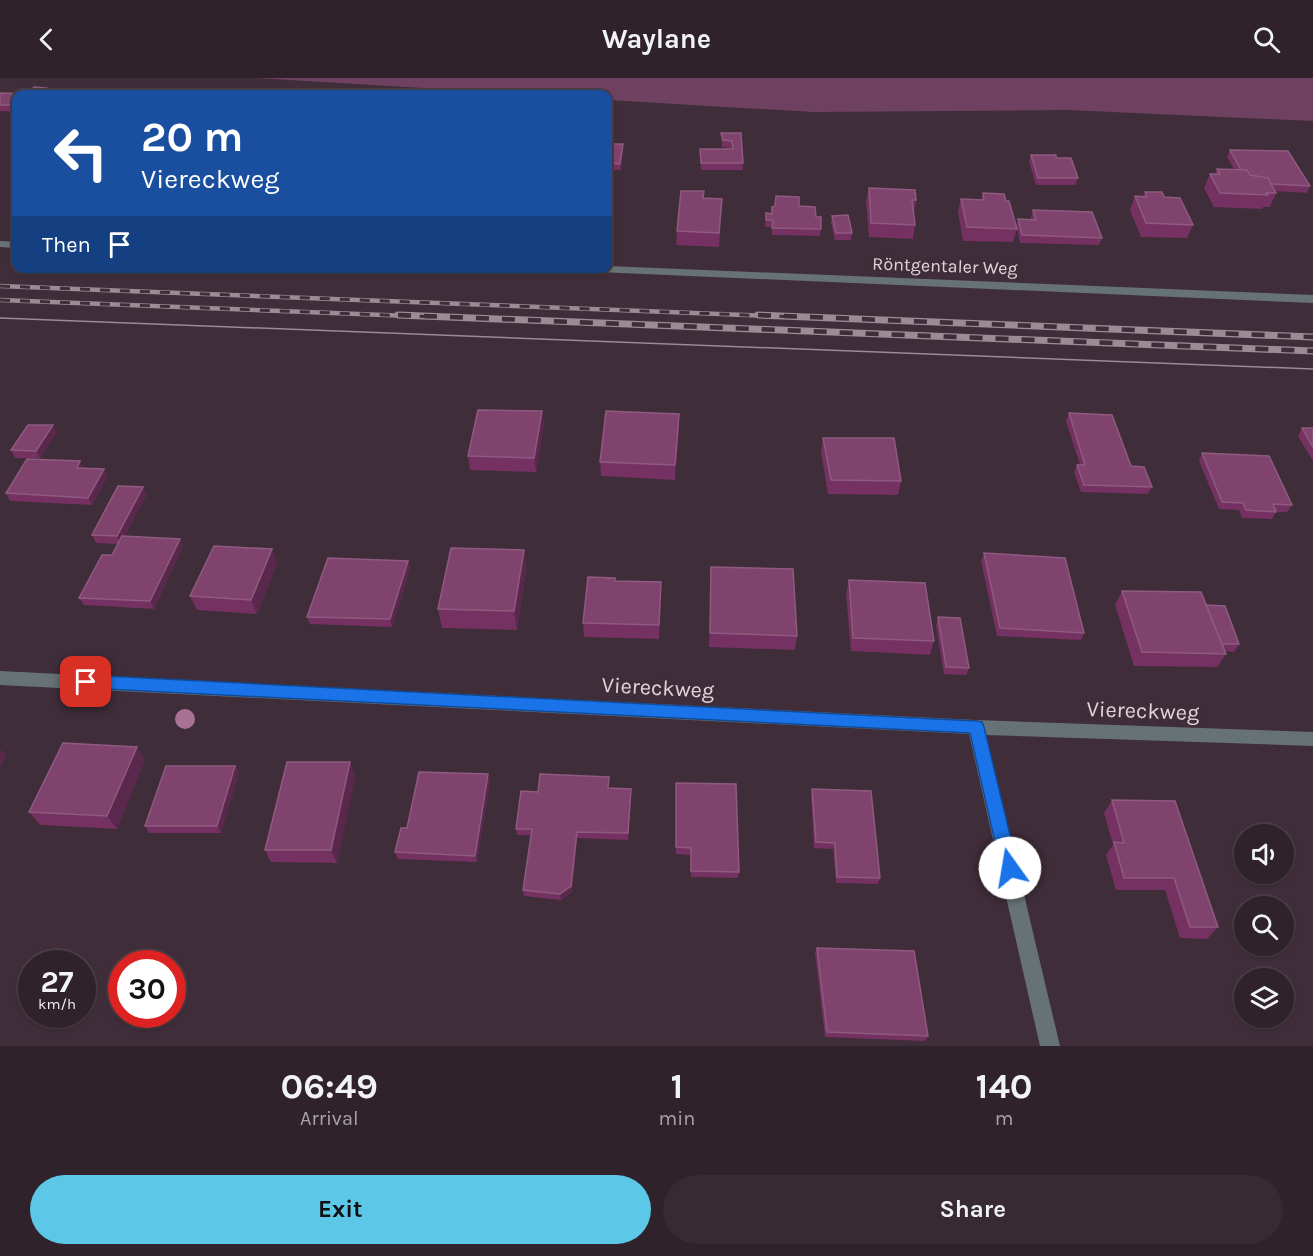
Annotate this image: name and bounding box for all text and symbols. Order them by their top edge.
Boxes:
icon: back [30,23,63,56]
text: Waylane [602,23,711,55]
icon: search [1250,23,1283,56]
text: 20 m [141,112,243,162]
icon: left [42,114,120,192]
text: Viereckweg [141,163,280,195]
icon: arrive [103,228,136,261]
text: Then [42,232,91,258]
street label: Röntgentaler Weg [872,252,1018,280]
pin [60,656,111,707]
icon: arrive [69,665,102,698]
street label: Viereckweg [601,672,716,704]
street label: Viereckweg [1086,696,1200,726]
map controls [1234,824,1294,1028]
button: sound [1234,824,1294,884]
position arrow [978,836,1042,900]
button: search [1234,896,1294,956]
speed limit sign: 30 [108,950,186,1028]
text: 27 [40,964,74,1000]
button: layers [1234,968,1294,1028]
text: km/h [38,995,76,1013]
text: 06:49 [280,1065,378,1107]
text: 1 [670,1065,683,1107]
text: 140 [976,1065,1033,1107]
text: Arrival [300,1107,359,1130]
text: min [658,1107,695,1130]
text: m [995,1107,1013,1130]
button: Exit [30,1175,651,1244]
button: Share [663,1175,1283,1244]

